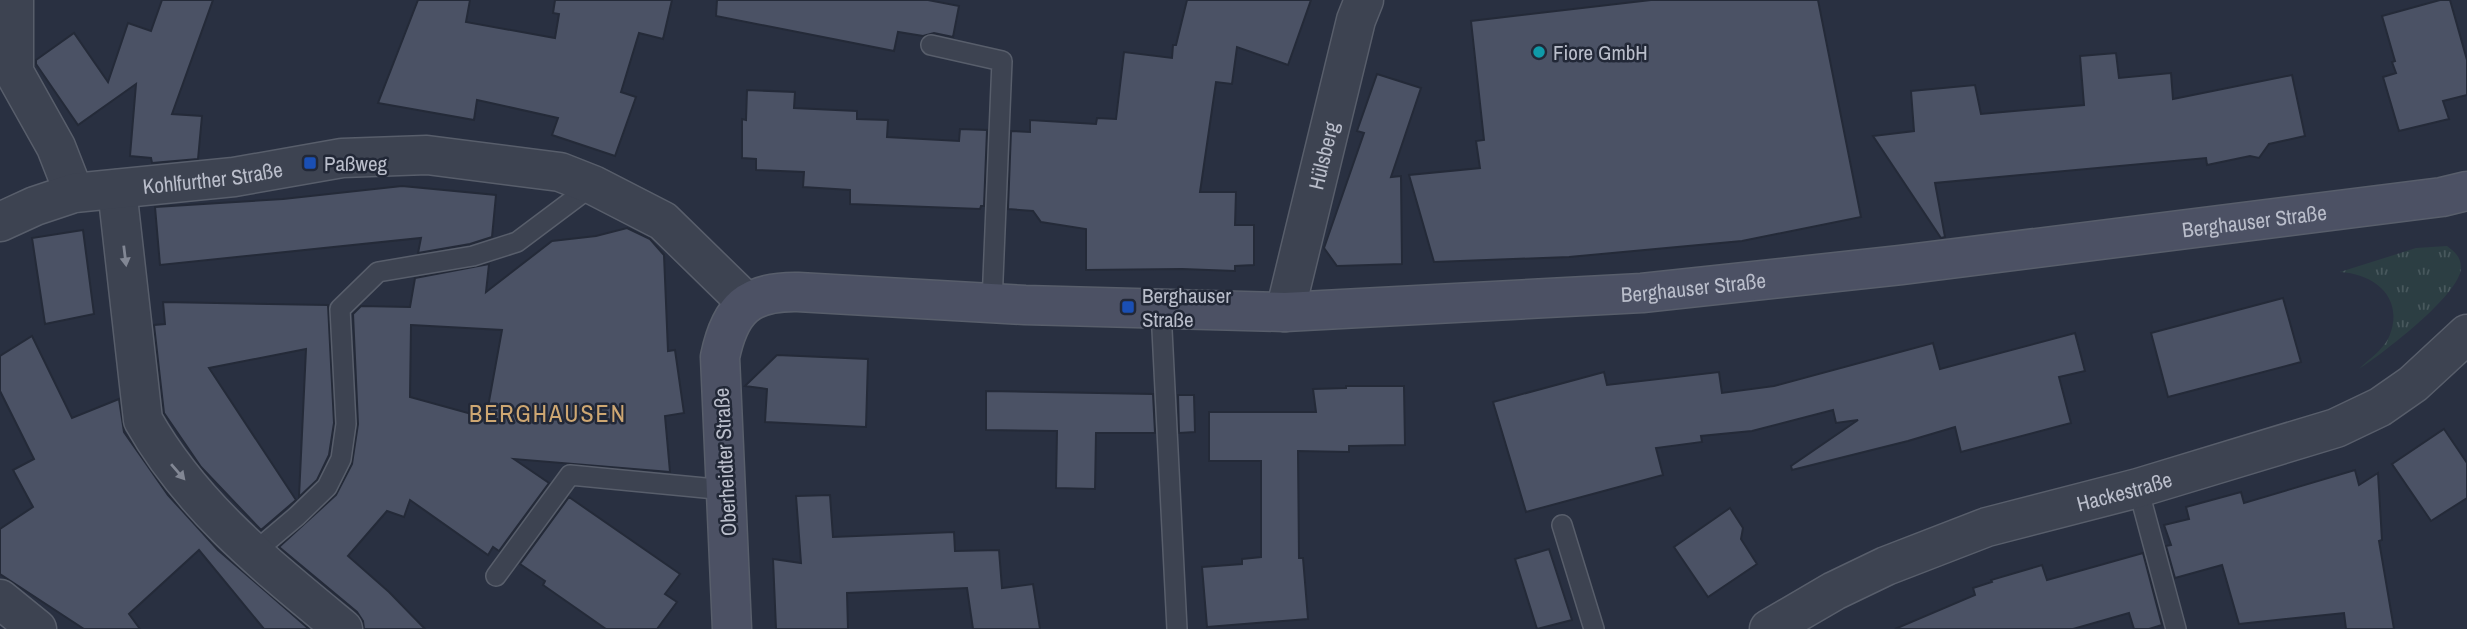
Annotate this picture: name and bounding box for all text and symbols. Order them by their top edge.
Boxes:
place label: Fiore GmbH [1553,38,1648,67]
marker: Fiore GmbH [1531,44,1547,60]
street label: Hülsberg [1301,118,1345,192]
place label: Paßweg [324,149,388,178]
street label: Kohlfurther Straße [141,154,285,201]
marker: Paßweg [302,155,318,171]
street label: Berghauser Straße [2180,197,2328,244]
one-way arrow [119,246,130,268]
street label: Berghauser Straße [1620,265,1767,309]
place label: Berghauser Straße [1142,281,1231,334]
marker: Berghauser Straße [1120,299,1136,315]
street label: Oberheidter Straße [707,387,743,537]
district label: BERGHAUSEN [469,397,627,429]
one-way arrow [170,463,186,481]
street label: Hackestraße [2073,464,2175,518]

